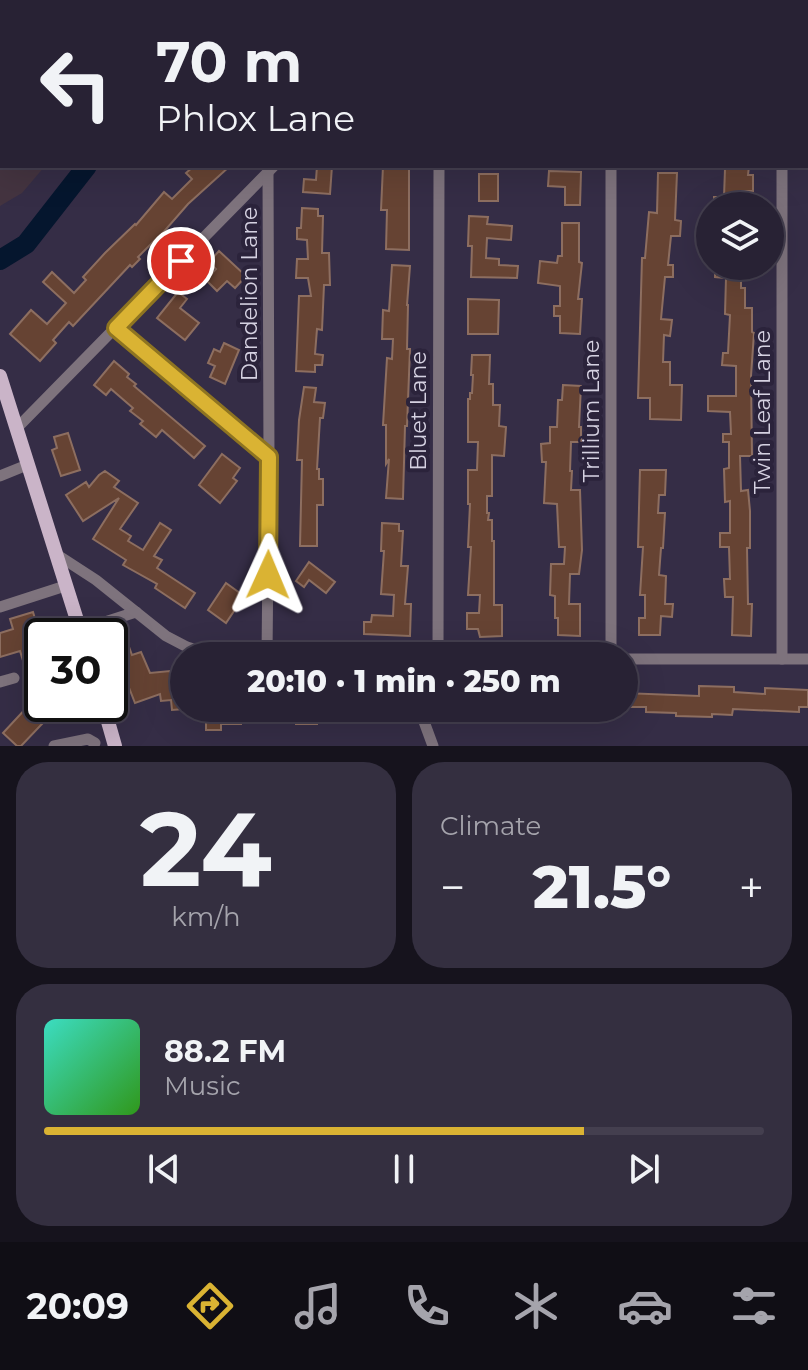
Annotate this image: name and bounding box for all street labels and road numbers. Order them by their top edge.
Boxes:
street label: Dandelion Lane [236,207,263,381]
street label: Twin Leaf Lane [749,330,776,494]
street label: Trillium Lane [578,340,605,482]
street label: Bluet Lane [405,351,432,471]

